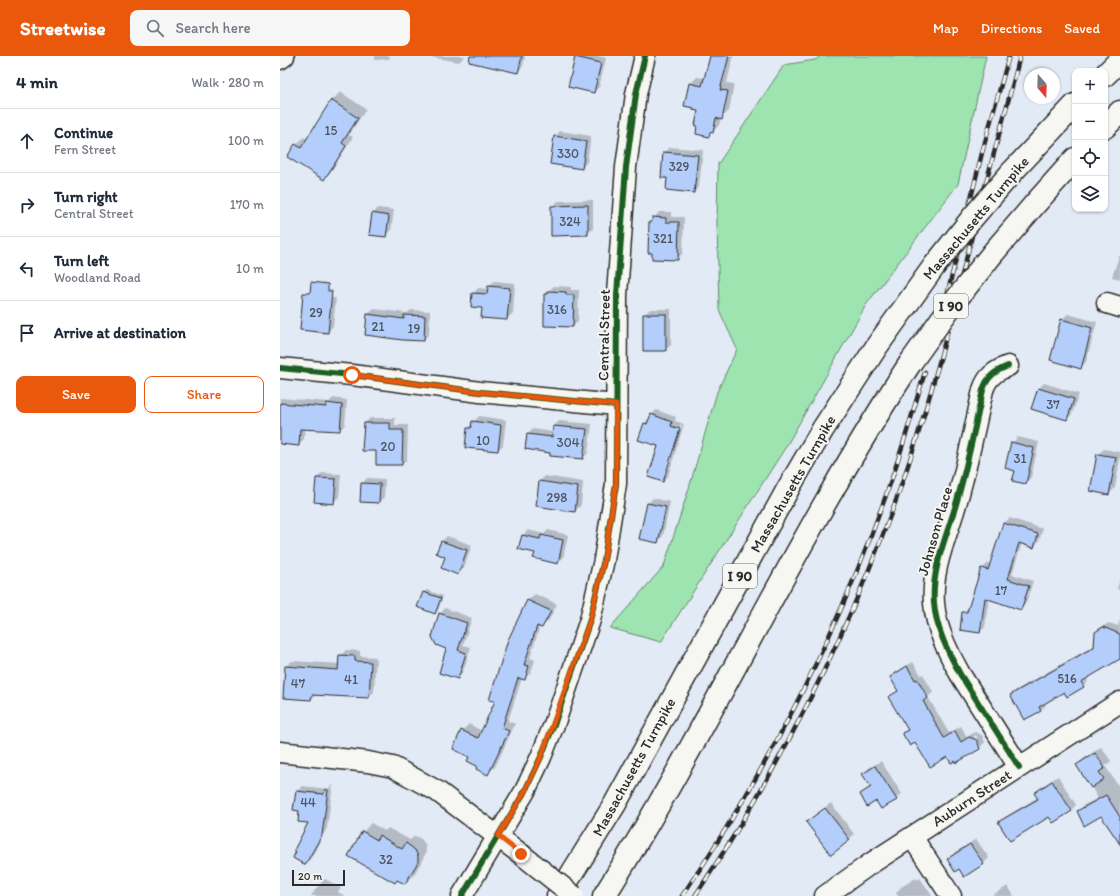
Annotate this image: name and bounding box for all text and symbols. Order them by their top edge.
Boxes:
search box [130,10,410,46]
text: Streetwise [20,17,106,40]
icon: search [144,17,166,39]
text: Search here [176,19,251,37]
text: Map [933,20,959,37]
text: Directions [981,20,1042,37]
text: Saved [1064,20,1100,37]
north arrow [1024,68,1060,104]
map controls [1072,68,1108,212]
button: + [1072,68,1108,104]
text: 4 min [16,72,58,92]
text: Walk · 280 m [191,75,264,90]
button: − [1072,104,1108,140]
house number: 15 [325,123,338,138]
text: Continue [54,124,113,142]
icon: ahead [16,130,38,152]
text: 100 m [228,133,264,148]
button: locate [1072,140,1108,176]
text: Fern Street [54,142,116,157]
house number: 330 [557,146,579,161]
street label: Massachusetts Turnpike [919,153,1033,283]
house number: 329 [669,159,690,174]
button: layers [1072,176,1108,212]
text: Turn right [54,188,118,206]
icon: right [16,194,38,216]
text: 170 m [230,197,264,212]
text: Central Street [54,206,134,221]
house number: 324 [559,214,581,229]
house number: 321 [653,231,673,246]
text: Turn left [54,252,109,270]
icon: left [16,258,38,280]
text: 10 m [236,261,264,276]
text: Woodland Road [54,270,141,285]
street label: Central Street [594,289,614,381]
road number: I 90 [934,294,968,318]
house number: 316 [547,302,567,317]
house number: 29 [309,305,323,320]
house number: 21 [372,319,384,334]
house number: 19 [408,321,421,336]
icon: arrive [16,322,38,344]
text: Arrive at destination [54,324,186,342]
route start [343,366,361,384]
button: Save [16,376,136,413]
button: Share [144,376,264,413]
house number: 37 [1046,397,1060,412]
street label: Massachusetts Turnpike [746,412,840,556]
house number: 10 [476,433,490,448]
house number: 304 [557,435,580,450]
house number: 20 [381,439,395,454]
house number: 31 [1013,451,1027,466]
street label: Johnson Place [914,484,956,578]
house number: 298 [547,490,567,505]
road number: I 90 [723,564,757,588]
house number: 17 [995,583,1008,598]
house number: 516 [1057,671,1077,686]
house number: 41 [344,672,358,687]
house number: 47 [291,676,306,691]
street label: Massachusetts Turnpike [588,695,680,839]
street label: Auburn Street [929,765,1015,830]
house number: 44 [300,795,316,810]
route end [512,845,530,863]
house number: 32 [379,852,393,867]
scale bar [292,868,345,887]
text: 20 m [298,870,322,883]

